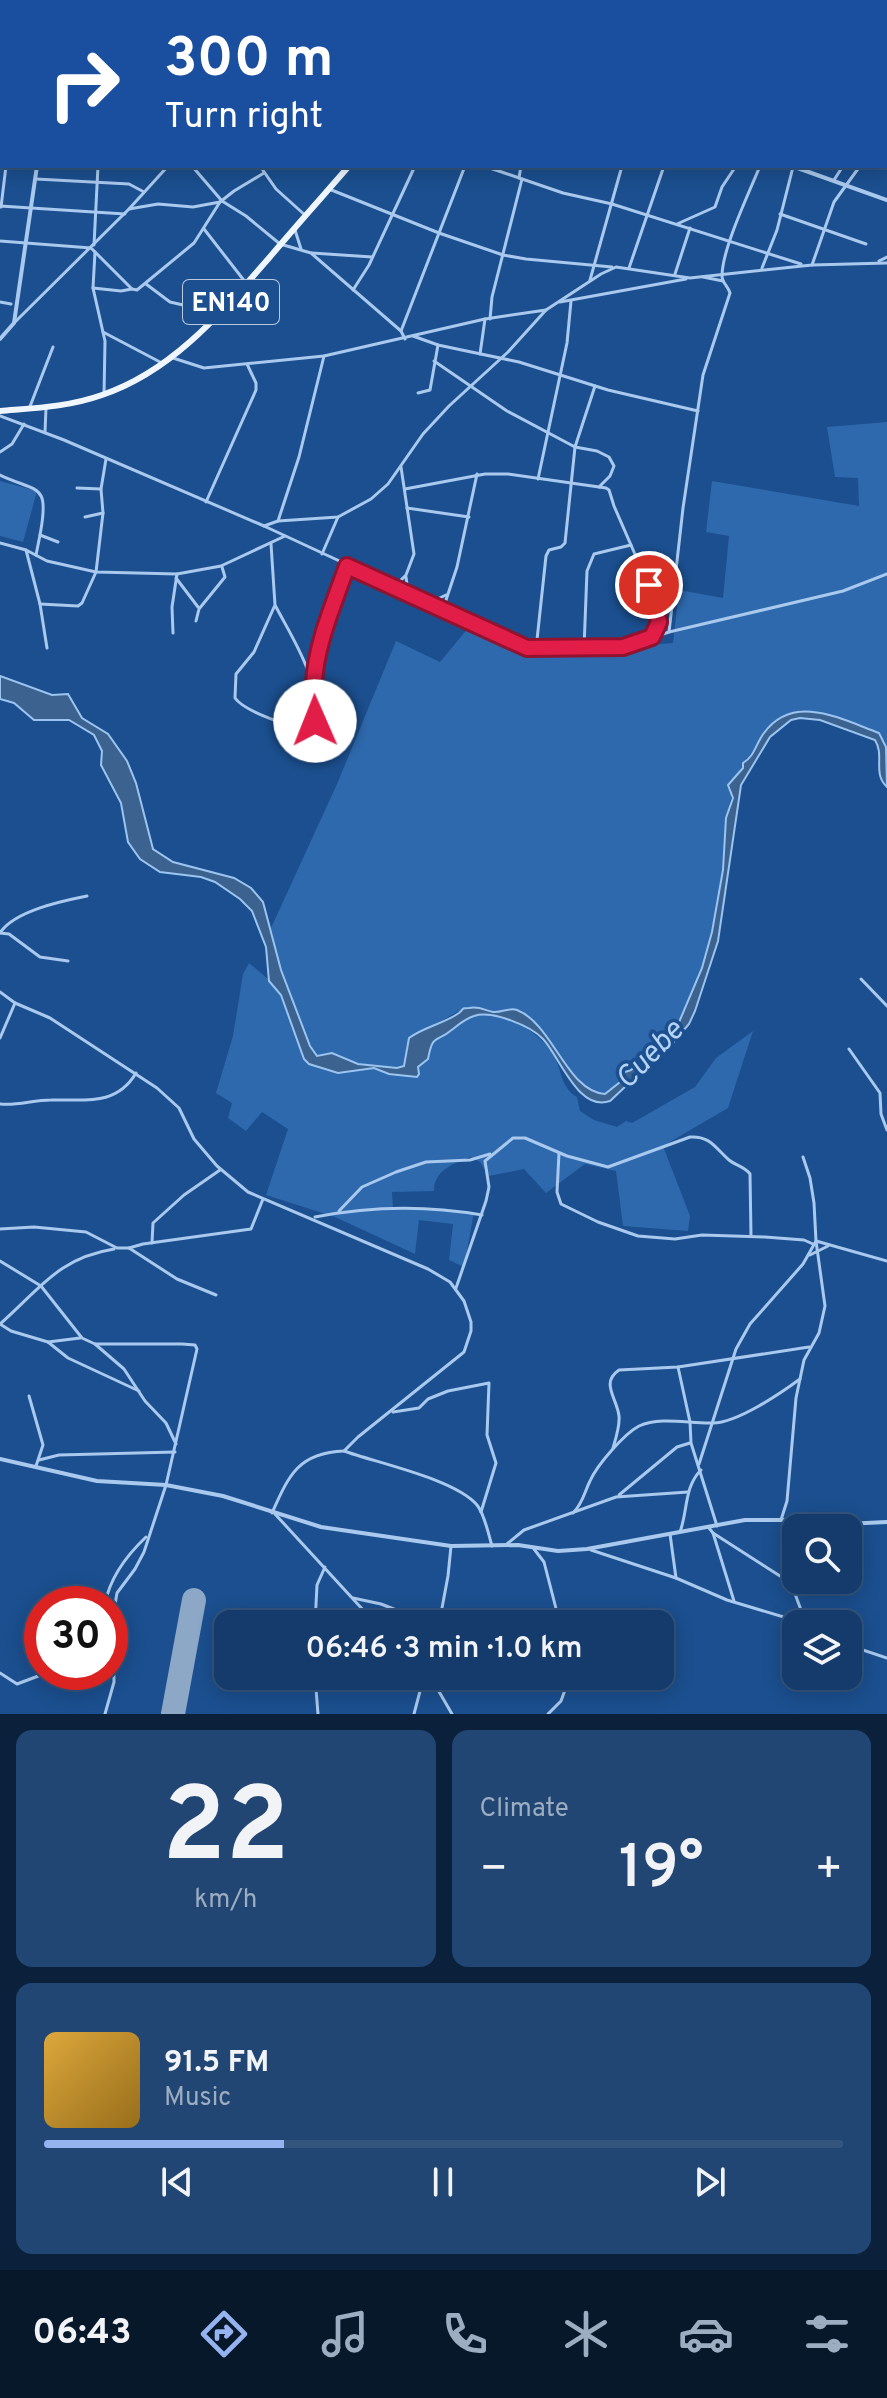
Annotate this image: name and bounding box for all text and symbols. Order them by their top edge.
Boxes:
text: 300 m [164,26,334,96]
icon: right [32,32,136,136]
text: Turn right [164,95,323,141]
road number: EN140 [183,280,279,324]
pin [615,551,683,619]
icon: arrive [627,563,671,607]
position arrow [273,679,357,763]
water label: Cuebe [609,1013,693,1098]
map controls [782,1514,862,1690]
button: search [782,1514,862,1594]
speed limit sign: 30 [24,1586,128,1690]
button: layers [782,1610,862,1690]
text: 06:46 · 3 min · 1.0 km [305,1631,583,1668]
text: 22 [162,1766,289,1898]
text: Climate [480,1793,569,1826]
text: 19° [619,1833,704,1909]
text: − [480,1843,508,1899]
text: + [815,1843,843,1899]
text: km/h [194,1884,257,1917]
text: 91.5 FM [164,2045,269,2082]
text: Music [164,2082,231,2115]
icon: previous [155,2160,199,2204]
icon: pause [421,2160,465,2204]
icon: next [688,2160,732,2204]
icon: directions [196,2306,252,2362]
icon: music [317,2306,373,2362]
icon: phone [437,2306,493,2362]
icon: climate [558,2306,614,2362]
icon: car [678,2306,734,2362]
icon: filters [799,2306,855,2362]
text: 06:43 [32,2311,132,2357]

